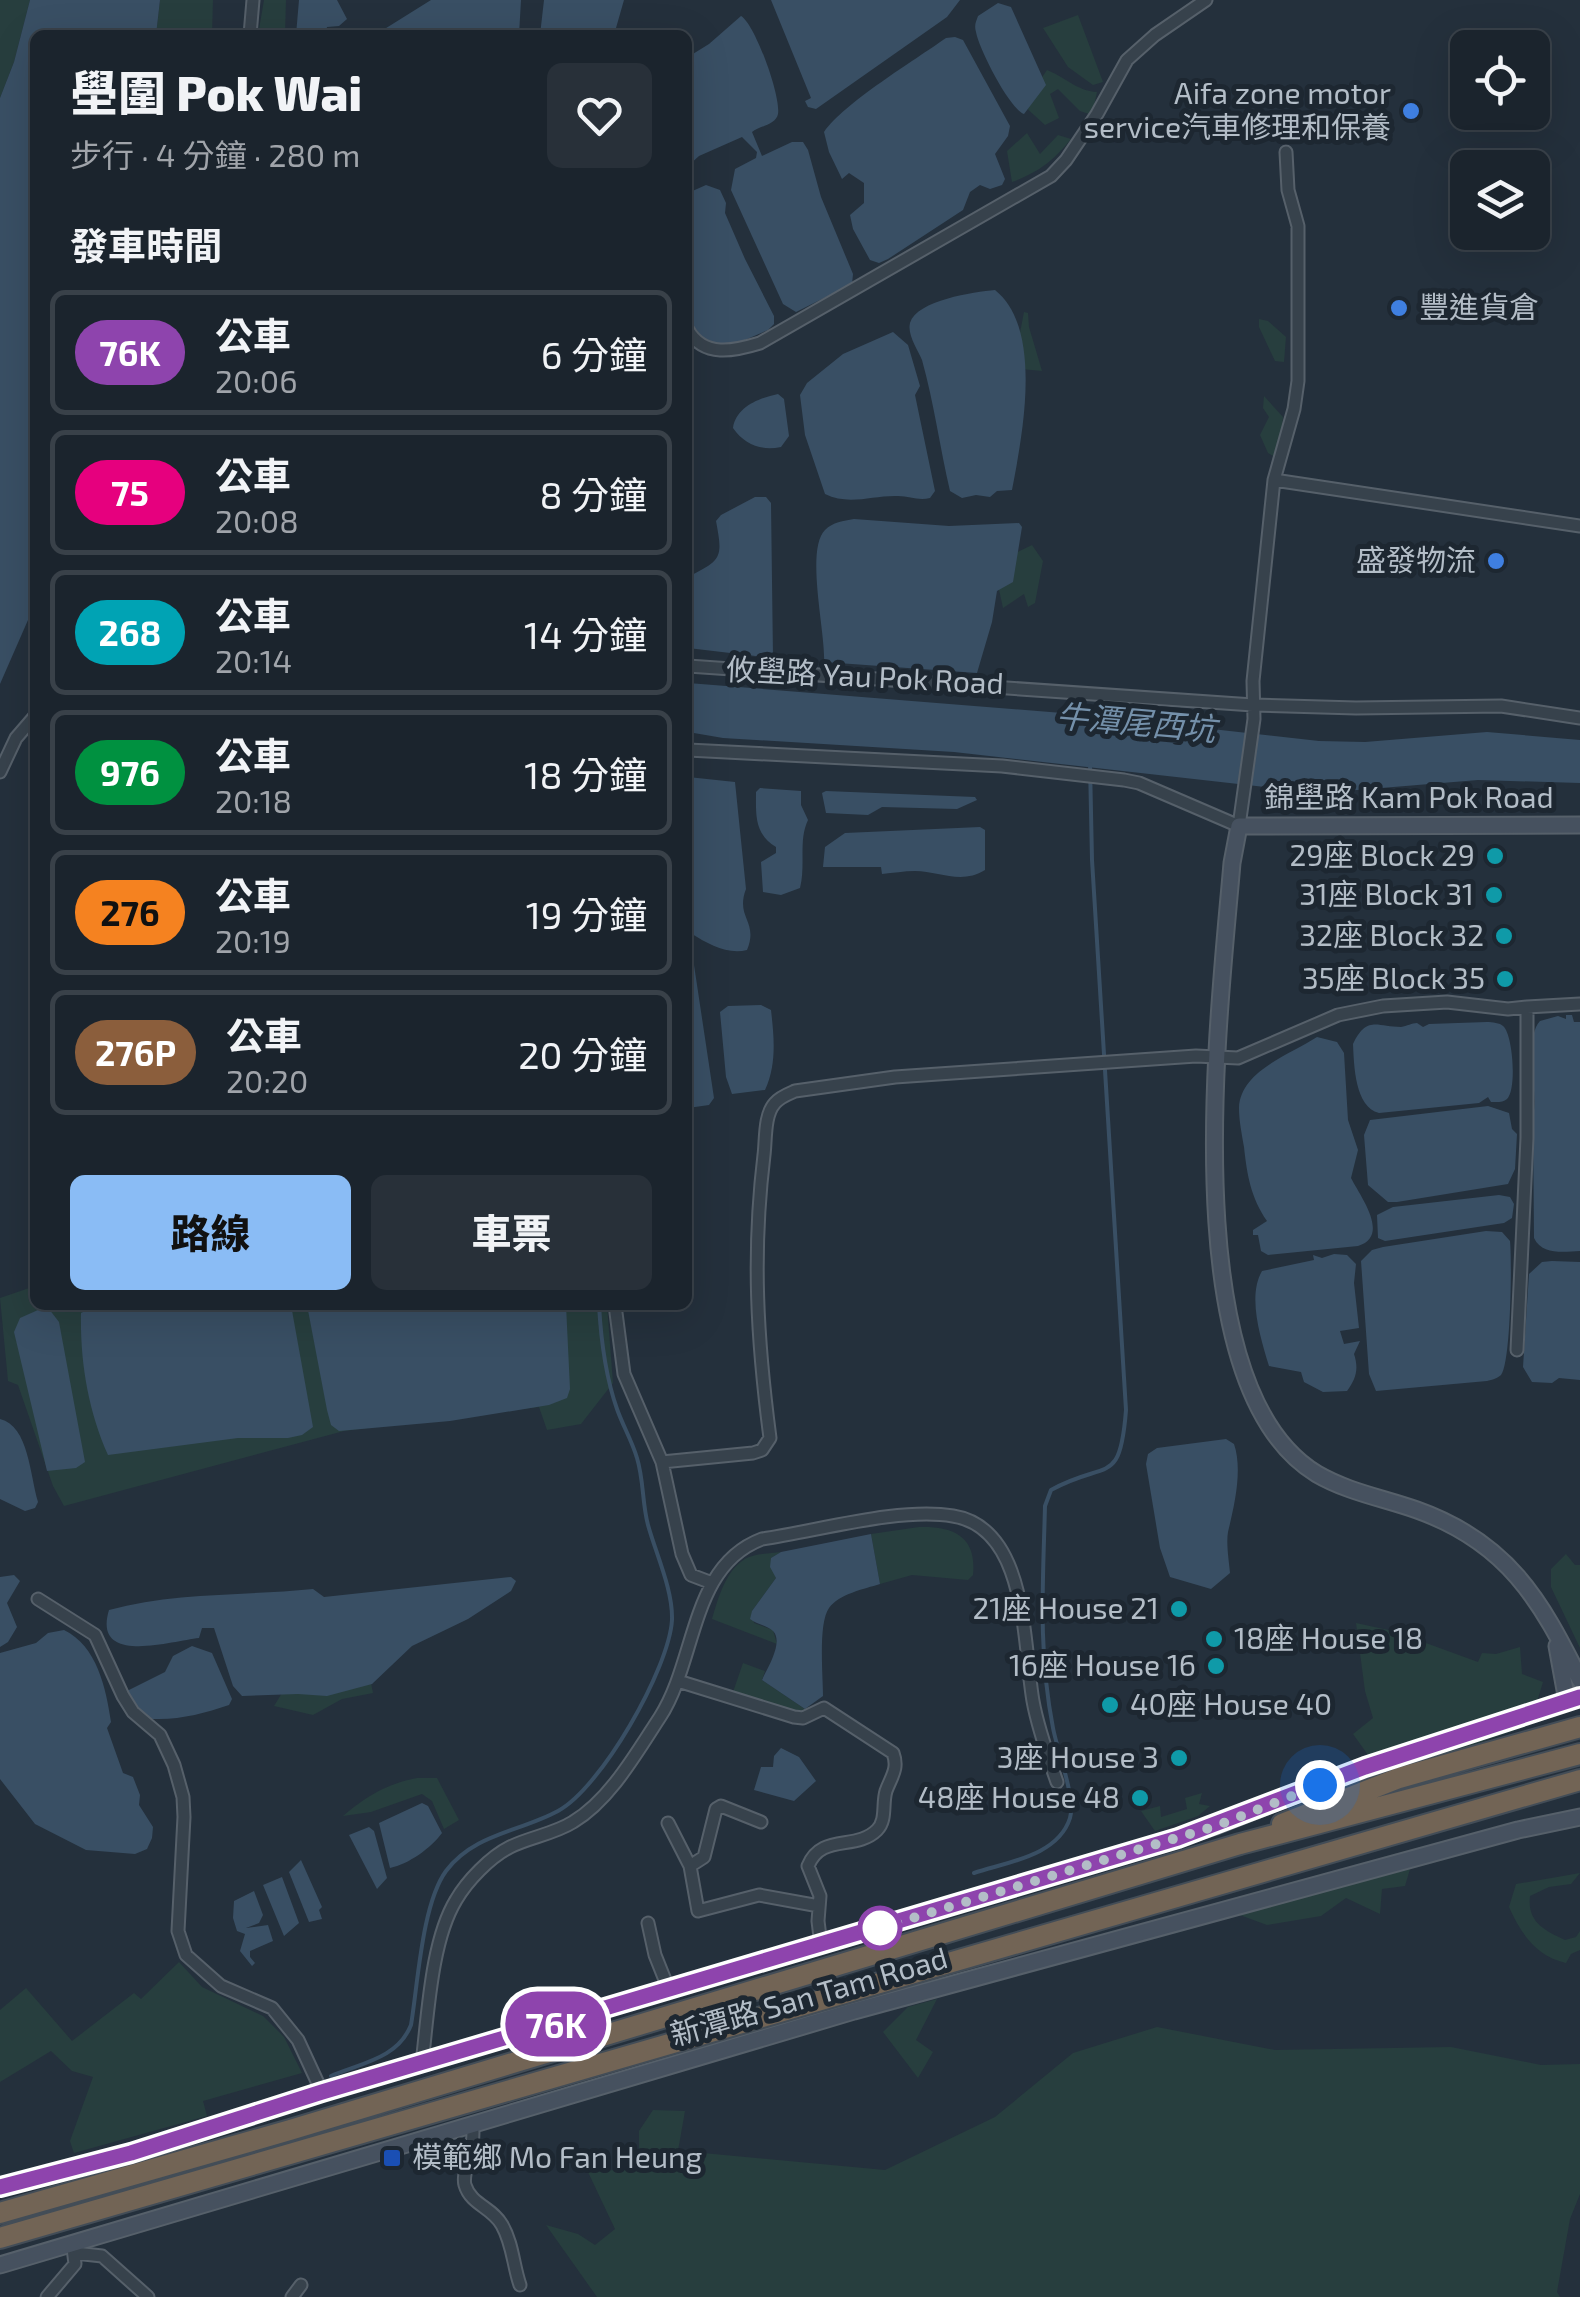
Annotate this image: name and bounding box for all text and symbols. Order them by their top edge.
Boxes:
map controls [1450,30,1550,250]
button: locate [1450,30,1550,130]
text: 壆圍 Pok Wai [70,63,362,121]
button: heart [547,63,652,168]
place label: Aifa zone motor service汽車修理和保養 [1084,74,1391,144]
marker: Aifa zone motor service汽車修理和保養 [1400,100,1422,122]
text: 步行 · 4 分鐘 · 280 m [70,135,360,173]
button: layers [1450,150,1550,250]
text: 發車時間 [70,222,222,268]
place label: 豐進貨倉 [1419,288,1539,324]
marker: 豐進貨倉 [1388,297,1410,319]
text: 公車 [215,312,291,358]
text: 76K [99,331,161,373]
text: 6 分鐘 [541,331,647,377]
text: 20:06 [215,361,297,399]
text: 公車 [215,452,291,498]
text: 75 [111,471,149,513]
text: 8 分鐘 [539,471,647,517]
text: 20:08 [215,501,299,539]
place label: 盛發物流 [1356,541,1476,577]
marker: 盛發物流 [1485,550,1507,572]
text: 公車 [215,592,291,638]
text: 268 [99,611,161,653]
text: 14 分鐘 [524,611,647,657]
text: 20:14 [215,641,292,679]
street label: 攸壆路 Yau Pok Road [726,650,1005,700]
water label: 牛潭尾西坑 [1055,695,1222,747]
text: 公車 [215,732,291,778]
text: 976 [100,751,160,793]
text: 18 分鐘 [524,751,647,797]
street label: 錦壆路 Kam Pok Road [1264,778,1554,814]
text: 20:18 [215,781,292,819]
place label: 29座 Block 29 [1289,836,1475,872]
marker: 29座 Block 29 [1484,845,1506,867]
text: 公車 [215,872,291,918]
place label: 31座 Block 31 [1299,875,1474,911]
marker: 31座 Block 31 [1483,884,1505,906]
text: 276 [100,891,160,933]
text: 19 分鐘 [526,891,647,937]
place label: 32座 Block 32 [1299,916,1484,952]
text: 20:19 [215,921,291,959]
marker: 32座 Block 32 [1493,925,1515,947]
place label: 35座 Block 35 [1302,959,1485,995]
marker: 35座 Block 35 [1494,968,1516,990]
text: 公車 [226,1012,302,1058]
text: 276P [95,1031,176,1073]
text: 20 分鐘 [518,1031,647,1077]
text: 20:20 [226,1061,308,1099]
button: 路線 [70,1175,351,1290]
button: 車票 [371,1175,652,1290]
place label: 21座 House 21 [972,1589,1159,1625]
marker: 21座 House 21 [1168,1598,1190,1620]
place label: 18座 House 18 [1234,1619,1423,1655]
marker: 18座 House 18 [1203,1628,1225,1650]
place label: 16座 House 16 [1009,1646,1196,1682]
marker: 16座 House 16 [1205,1655,1227,1677]
place label: 40座 House 40 [1130,1685,1332,1721]
marker: 40座 House 40 [1099,1694,1121,1716]
place label: 3座 House 3 [997,1738,1159,1774]
marker: 3座 House 3 [1168,1747,1190,1769]
your location [1295,1760,1345,1810]
place label: 48座 House 48 [918,1778,1120,1814]
marker: 48座 House 48 [1129,1787,1151,1809]
unlabelled marker [859,1907,901,1949]
street label: 新潭路 San Tam Road [666,1938,951,2052]
line badge: 76K [498,1992,614,2056]
text: 76K [525,2003,587,2045]
place label: 模範鄉 Mo Fan Heung [412,2138,702,2174]
marker: 模範鄉 Mo Fan Heung [381,2147,403,2169]

